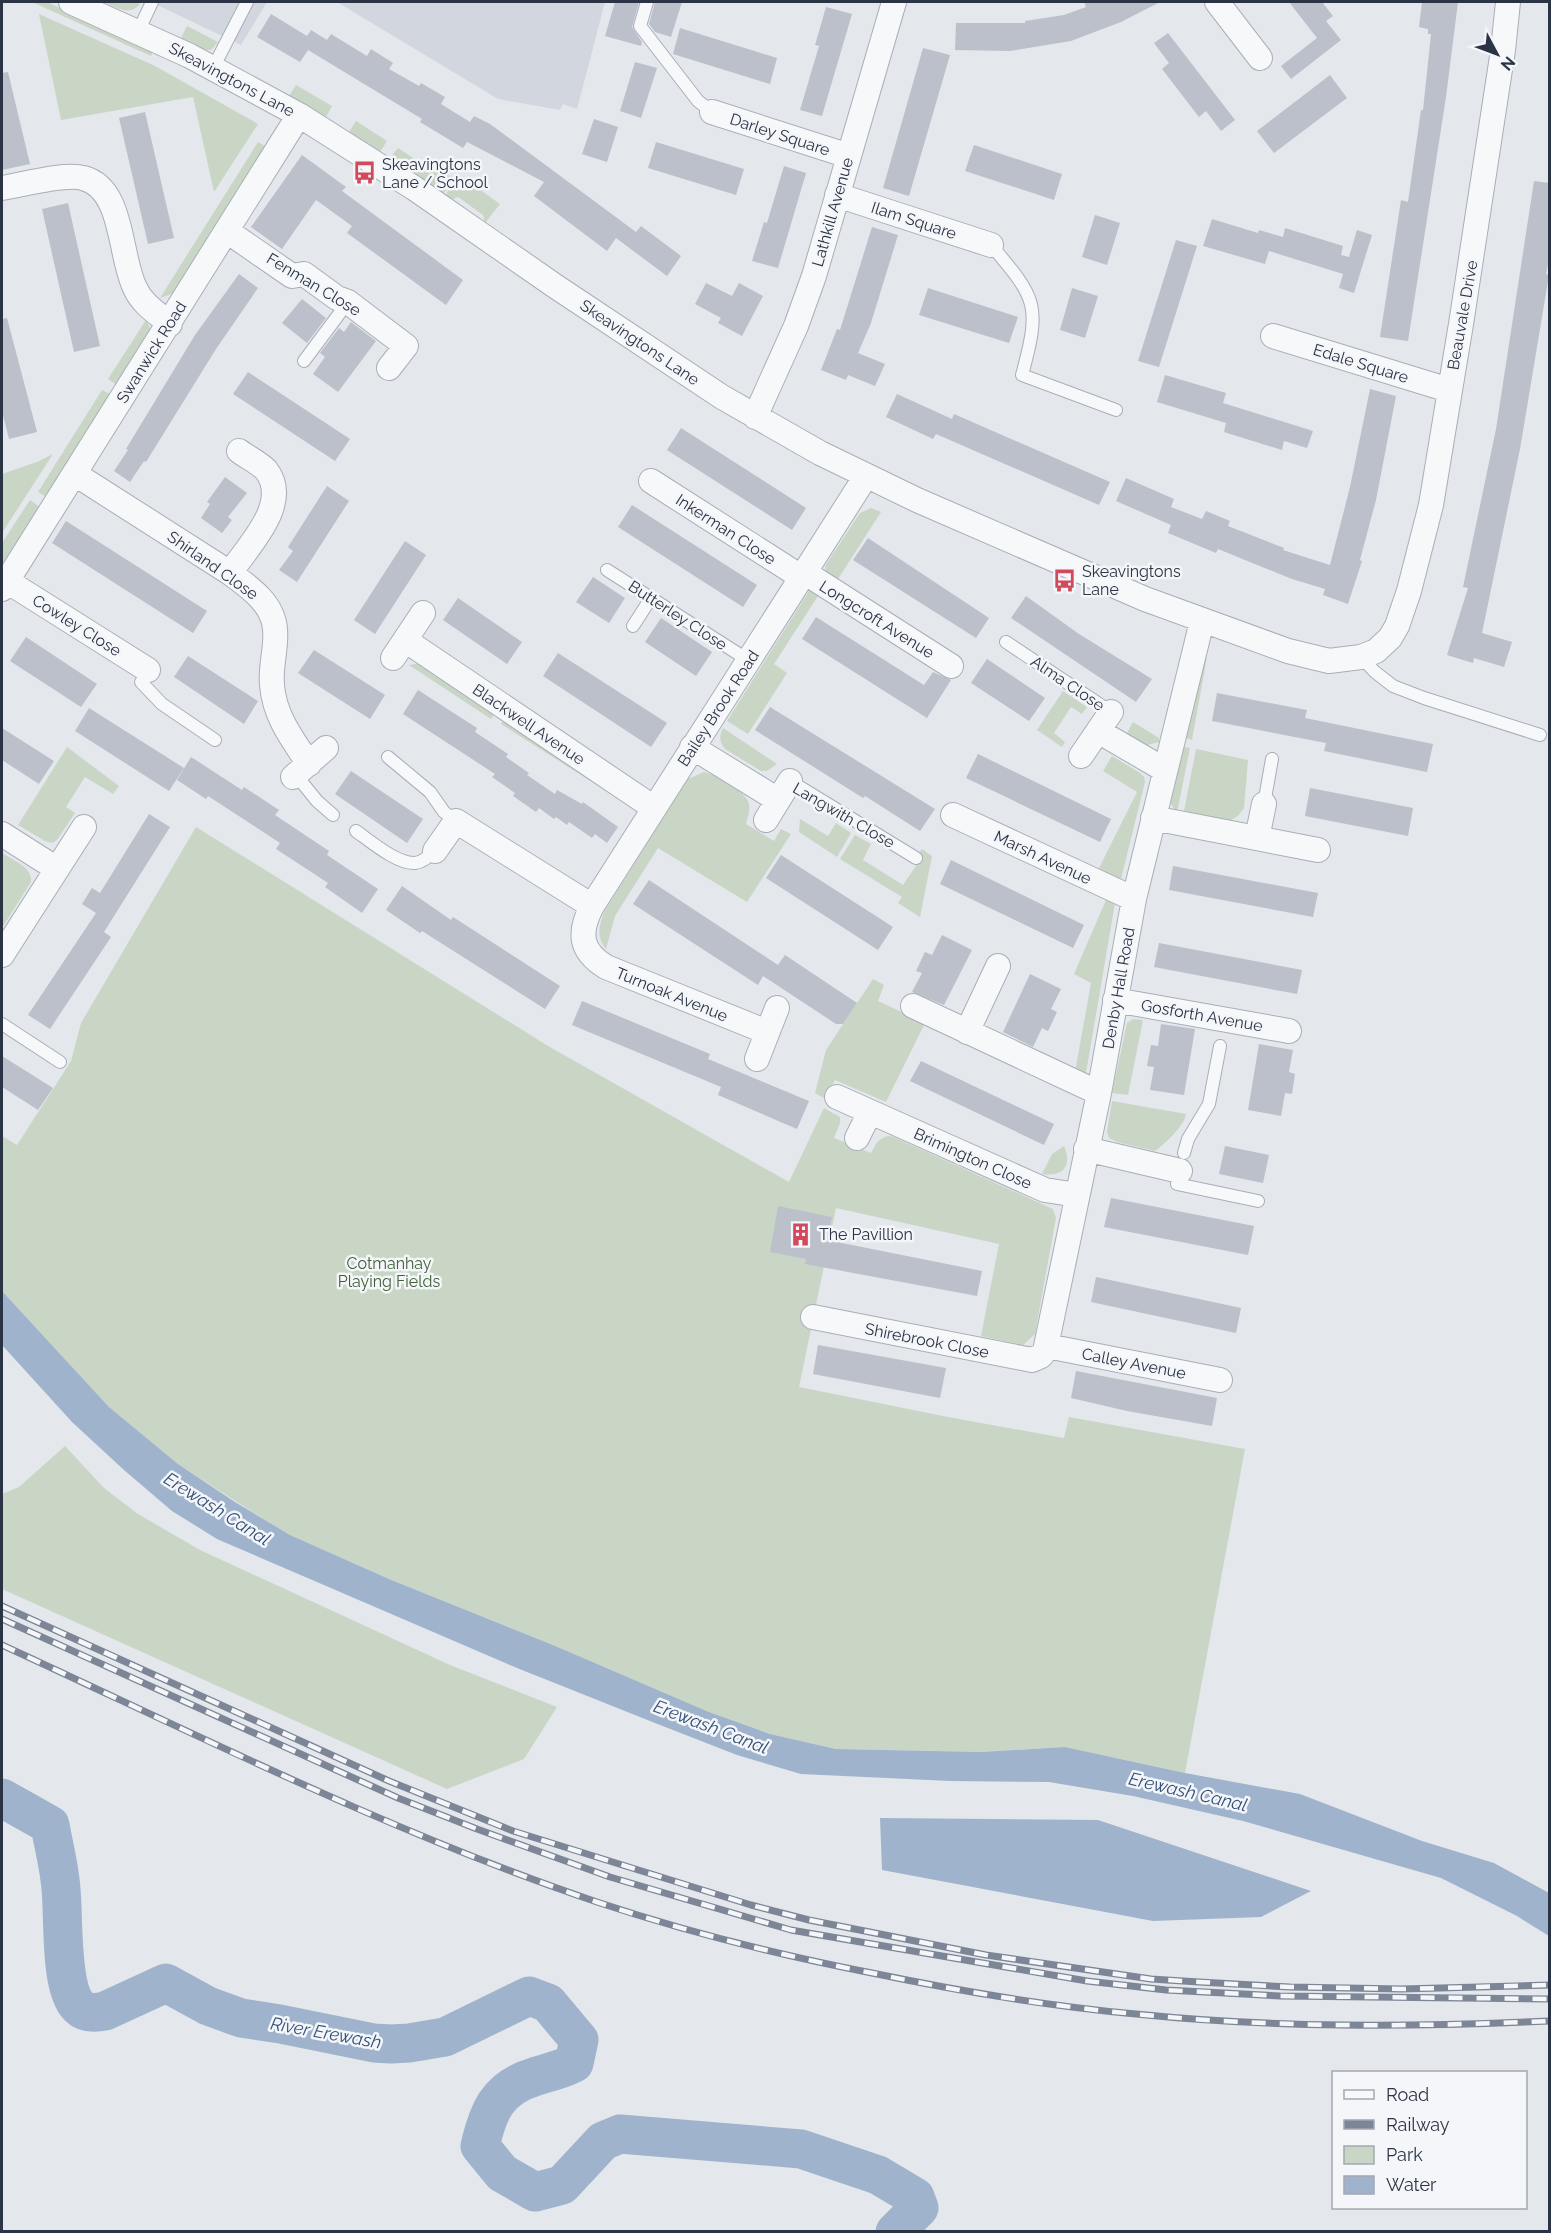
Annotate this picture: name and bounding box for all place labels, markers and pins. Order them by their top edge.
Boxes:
place label: Skeavingtons Lane / School [382,155,488,192]
bus stop icon: Skeavingtons Lane / School [351,160,377,186]
place label: Skeavingtons Lane [1082,562,1181,599]
bus stop icon: Skeavingtons Lane [1051,567,1077,593]
building icon: The Pavillion [788,1221,814,1247]
place label: The Pavillion [819,1225,913,1244]

